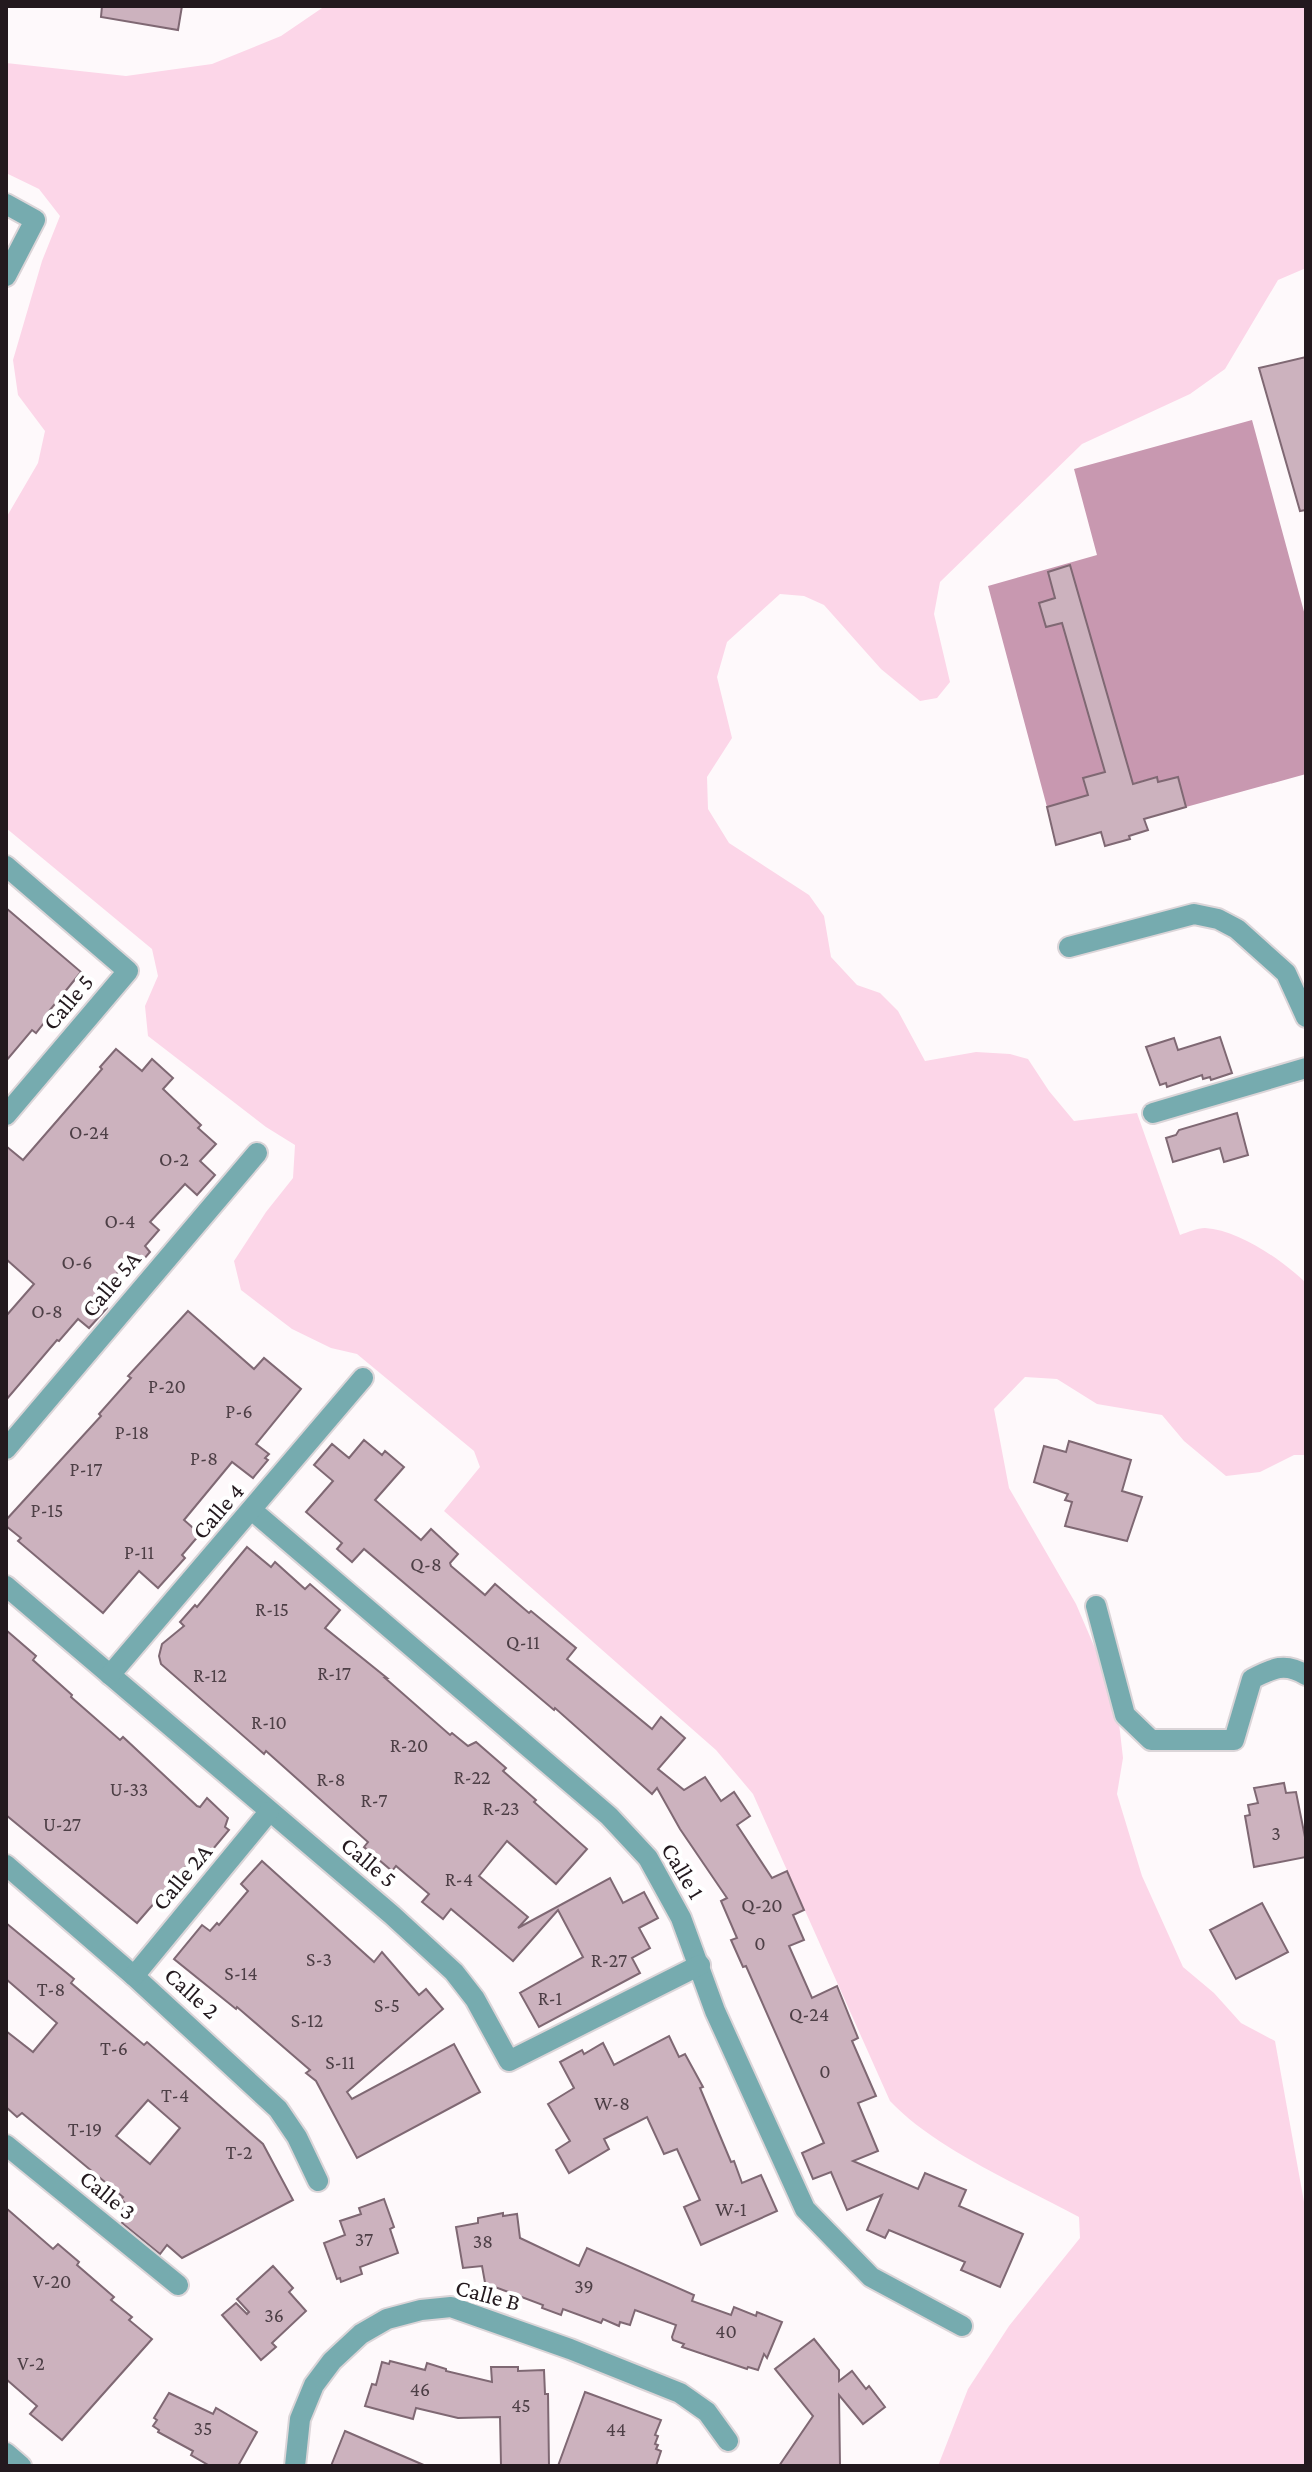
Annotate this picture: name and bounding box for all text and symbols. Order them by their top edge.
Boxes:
street label: Calle 5 [37,968,99,1035]
house number: O-24 [69,1121,109,1143]
house number: O-2 [159,1148,189,1170]
house number: O-4 [104,1210,136,1232]
street label: Calle 5A [75,1245,146,1322]
house number: O-6 [62,1251,92,1273]
house number: O-8 [31,1300,63,1322]
house number: P-20 [148,1375,186,1397]
house number: P-6 [225,1400,253,1422]
house number: P-18 [115,1421,149,1443]
house number: P-8 [190,1447,218,1469]
house number: P-17 [70,1458,102,1480]
street label: Calle 4 [186,1477,249,1544]
house number: P-15 [30,1499,64,1521]
house number: P-11 [124,1541,154,1563]
house number: Q-8 [410,1553,442,1575]
house number: R-15 [255,1598,289,1620]
house number: Q-11 [506,1631,540,1653]
house number: R-17 [317,1662,351,1684]
house number: R-12 [193,1664,227,1686]
house number: R-10 [251,1711,287,1733]
house number: R-20 [390,1734,428,1756]
house number: R-22 [454,1766,490,1788]
house number: R-8 [317,1768,345,1790]
house number: U-33 [110,1778,148,1800]
house number: R-7 [361,1789,387,1811]
house number: R-23 [483,1797,519,1819]
house number: U-27 [43,1813,81,1835]
house number: 3 [1271,1822,1281,1844]
street label: Calle 5 [336,1831,403,1893]
street label: Calle 2A [146,1838,217,1915]
street label: Calle 1 [656,1838,711,1904]
house number: R-4 [445,1868,473,1890]
house number: Q-20 [741,1894,783,1916]
house number: 0 [754,1932,766,1954]
house number: S-3 [306,1948,332,1970]
house number: R-27 [591,1949,627,1971]
street label: Calle 2 [159,1961,225,2024]
house number: S-14 [224,1962,258,1984]
house number: T-8 [37,1978,65,2000]
house number: R-1 [538,1987,562,2009]
house number: S-5 [374,1994,400,2016]
house number: Q-24 [789,2003,829,2025]
house number: S-12 [291,2009,323,2031]
house number: T-6 [100,2037,128,2059]
house number: S-11 [325,2051,355,2073]
house number: 0 [819,2060,831,2082]
house number: T-4 [161,2084,189,2106]
house number: W-8 [594,2092,630,2114]
house number: T-19 [68,2118,102,2140]
house number: T-2 [225,2141,253,2163]
street label: Calle 3 [75,2164,142,2225]
house number: W-1 [715,2198,747,2220]
house number: 37 [355,2228,373,2250]
house number: 38 [473,2230,493,2252]
house number: V-20 [33,2270,71,2292]
street label: Calle B [453,2273,523,2316]
house number: 39 [574,2275,594,2297]
house number: 36 [264,2304,284,2326]
house number: 40 [715,2320,737,2342]
house number: V-2 [17,2352,45,2374]
house number: 46 [410,2378,430,2400]
house number: 45 [511,2394,531,2416]
house number: 35 [194,2417,212,2439]
house number: 44 [606,2418,626,2440]

